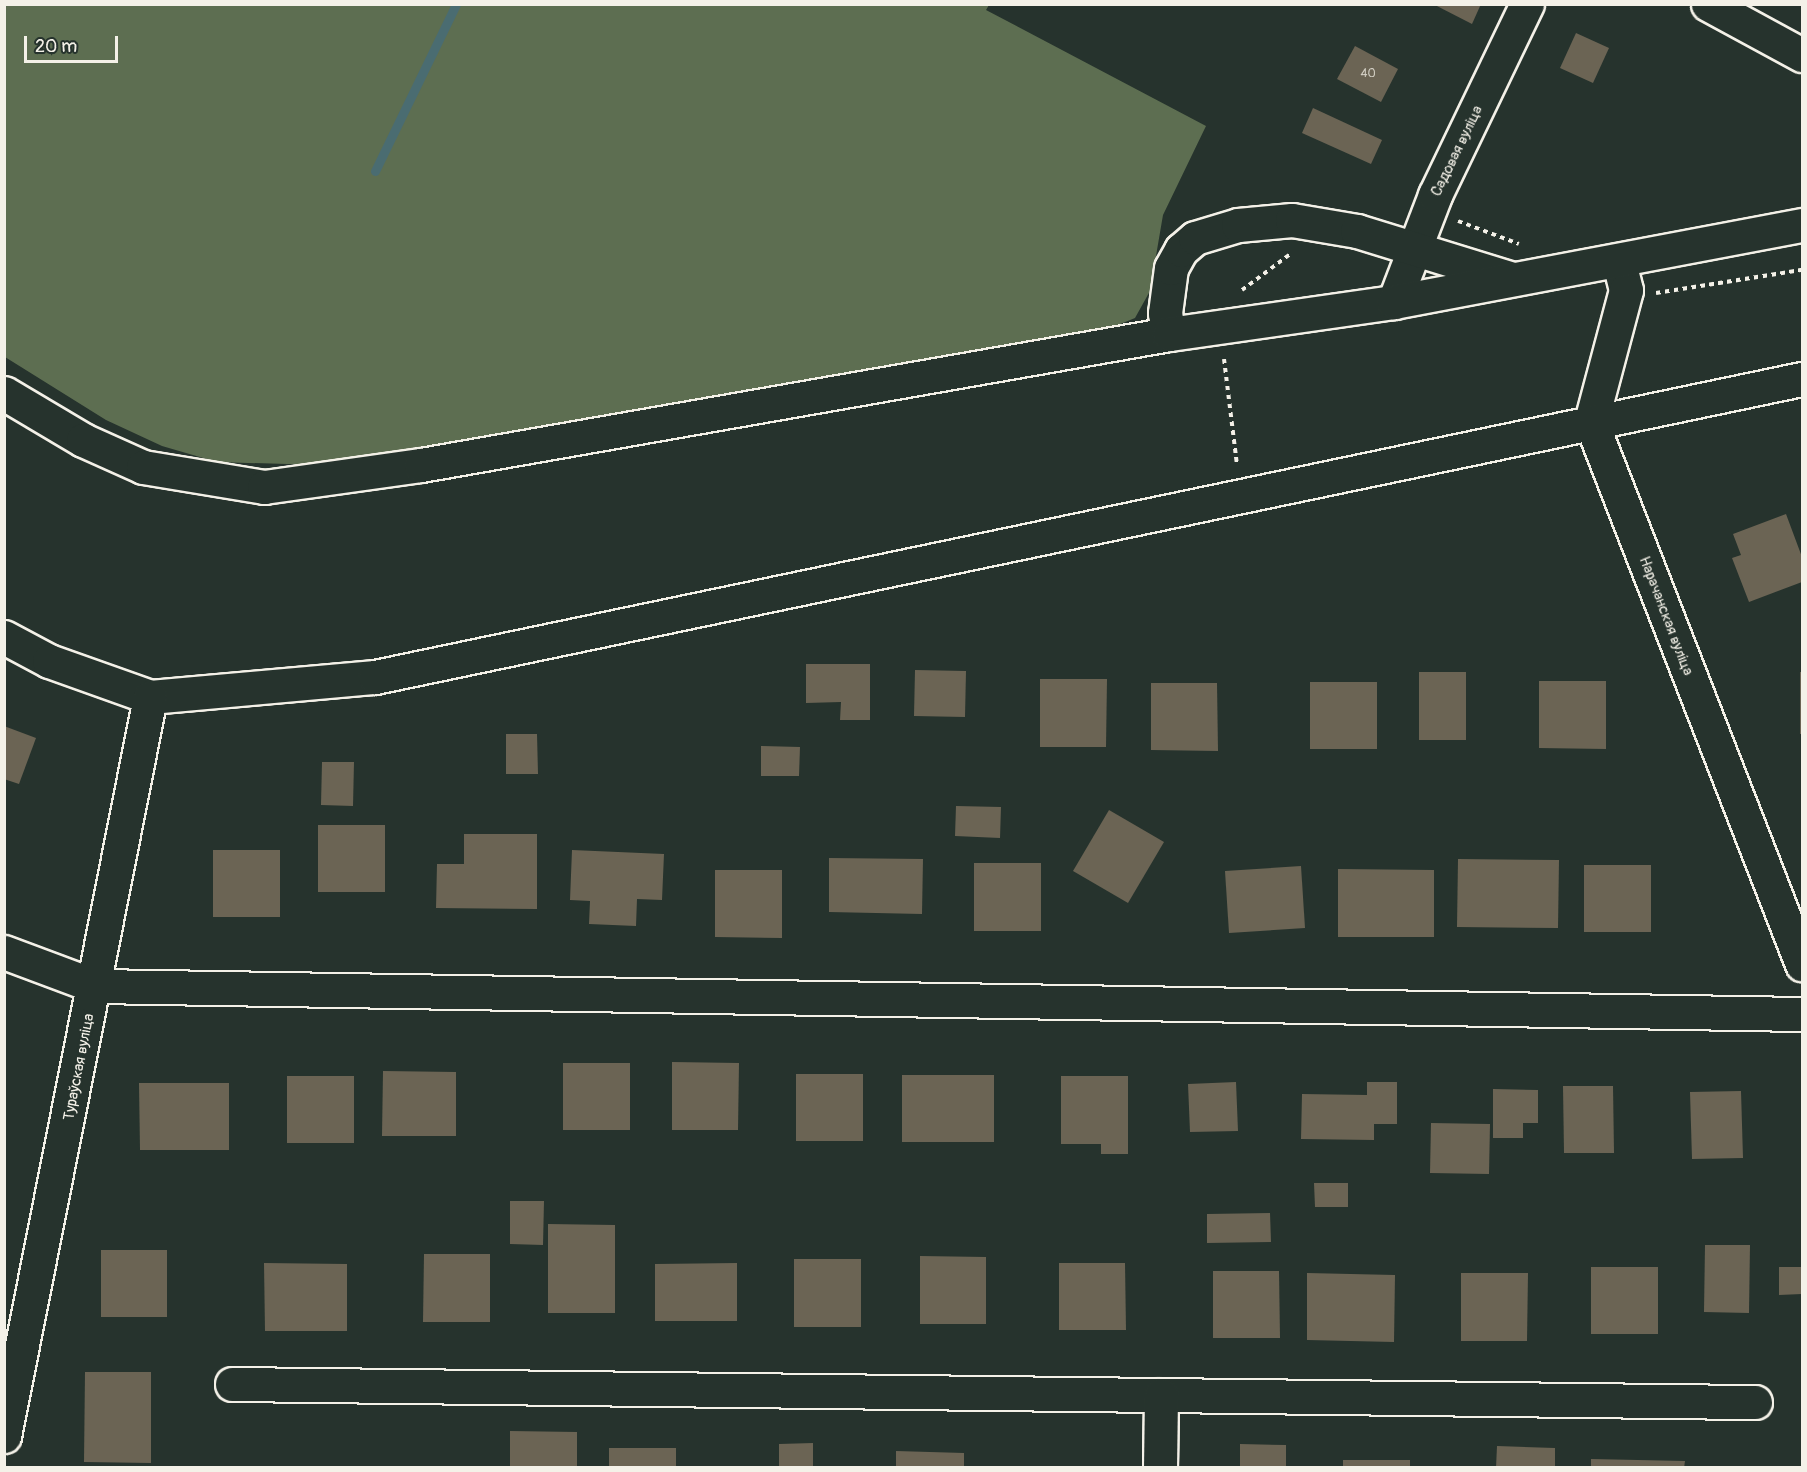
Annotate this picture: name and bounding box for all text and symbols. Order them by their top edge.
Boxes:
scale bar [27,24,122,62]
text: 20 m [35,35,77,58]
house number: 40 [1360,67,1376,81]
street label: Садовая вуліца [1427,103,1487,199]
street label: Нарачанская вуліца [1635,554,1697,678]
street label: Тураўская вуліца [60,1012,98,1122]

